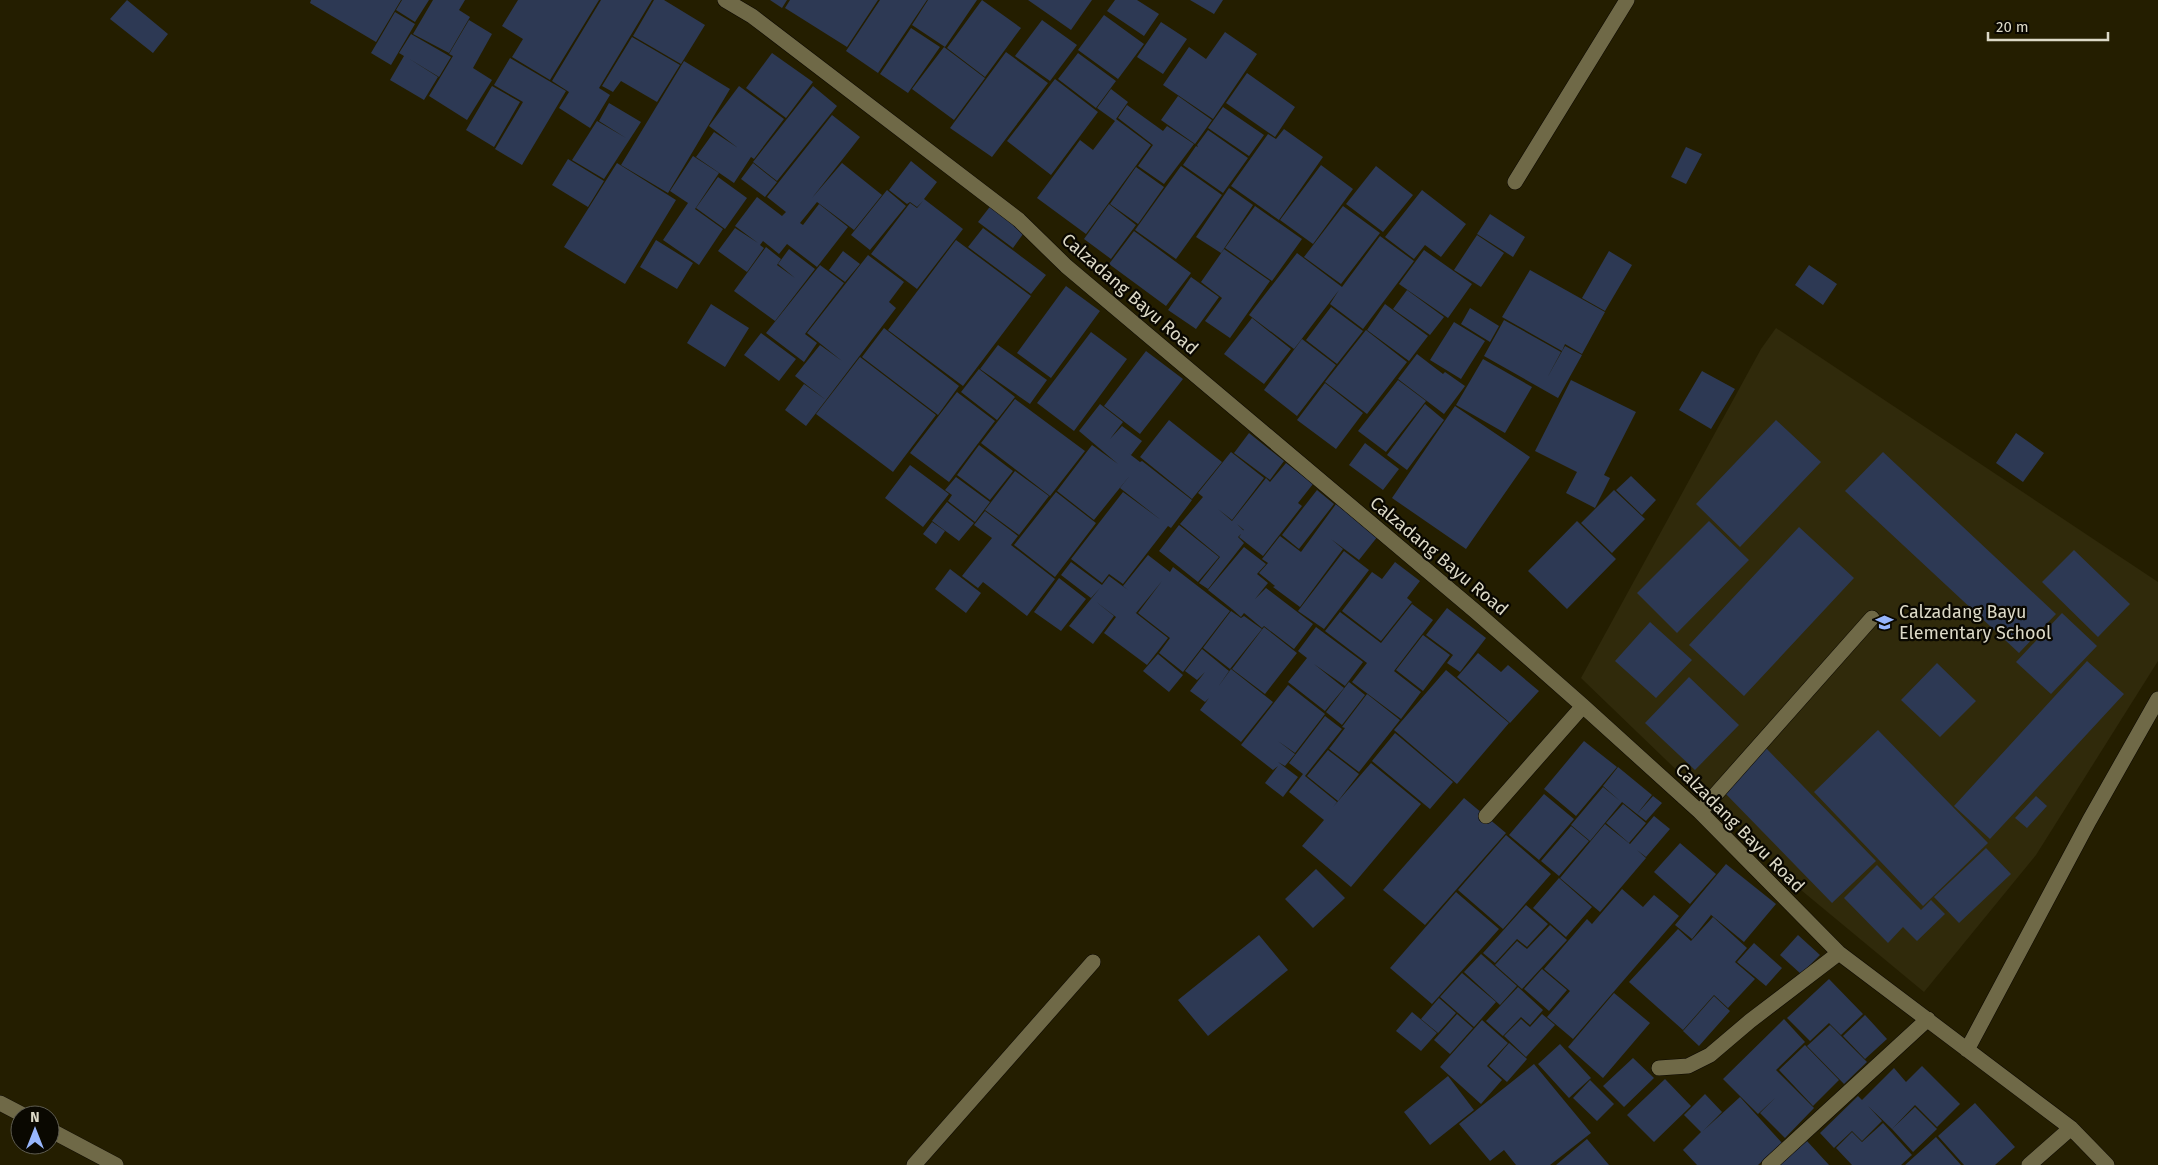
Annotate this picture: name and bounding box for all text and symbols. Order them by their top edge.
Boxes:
scale bar [1988,10,2108,42]
text: 20 m [1996,18,2029,36]
street label: Calzadang Bayu Road [1057,229,1203,359]
street label: Calzadang Bayu Road [1365,492,1513,620]
place label: Calzadang Bayu Elementary School [1899,601,2051,644]
school or university icon: Calzadang Bayu Elementary School [1875,612,1895,632]
street label: Calzadang Bayu Road [1671,759,1809,897]
north arrow [10,1105,60,1155]
text: N [30,1109,40,1126]

